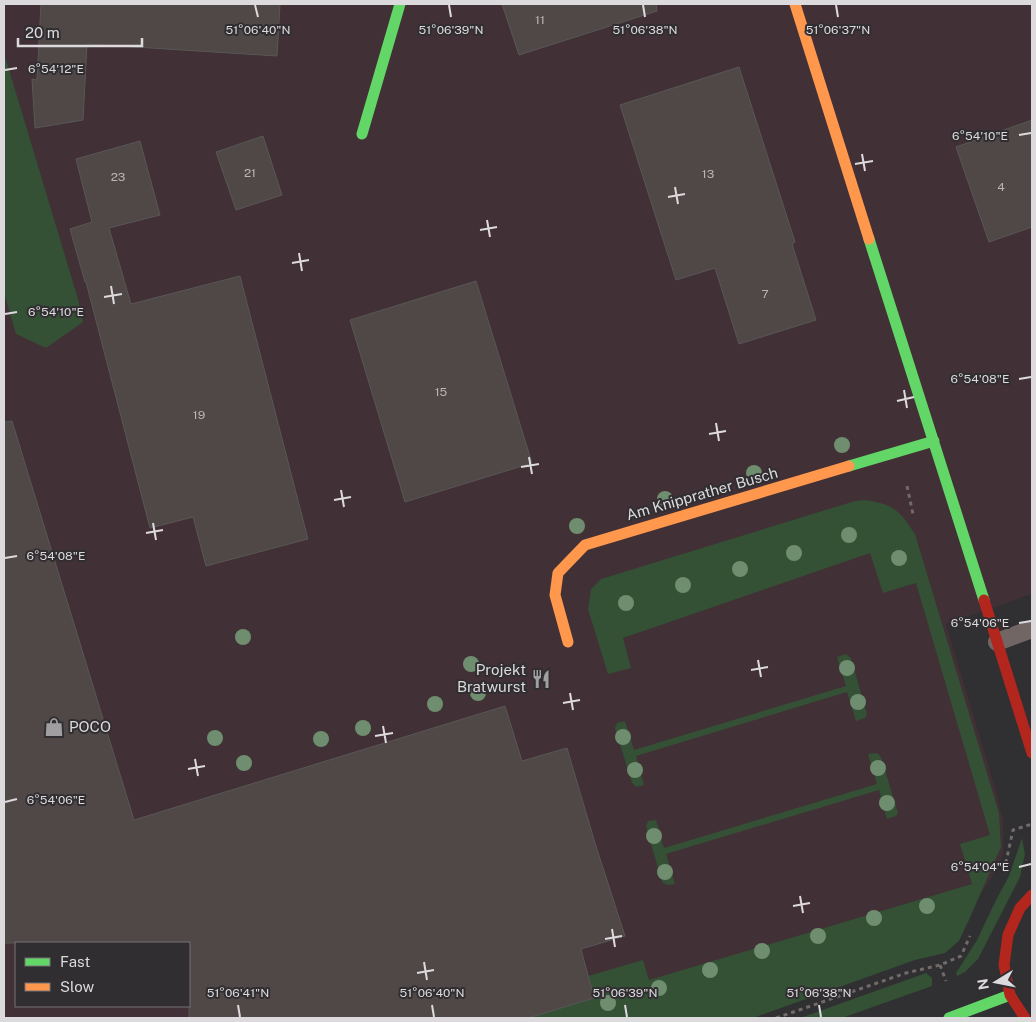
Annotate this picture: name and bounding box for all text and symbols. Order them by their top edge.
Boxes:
house number: 11 [535,13,545,27]
scale bar [18,15,141,47]
text: 51°06'40"N [226,23,290,37]
text: 51°06'39"N [419,23,483,37]
text: 51°06'38"N [612,23,678,37]
text: 51°06'37"N [806,23,870,37]
text: 20 m [25,24,60,41]
text: 6°54'12"E [28,62,84,76]
text: 6°54'10"E [952,129,1008,143]
house number: 21 [244,166,256,180]
house number: 13 [702,167,714,181]
house number: 23 [111,170,125,184]
house number: 4 [997,180,1005,194]
house number: 7 [761,287,769,301]
text: 6°54'10"E [28,305,84,319]
text: 6°54'08"E [951,372,1009,386]
house number: 15 [435,385,448,399]
house number: 19 [193,408,205,422]
street label: Am Knipprather Busch [624,464,780,523]
text: 6°54'08"E [27,549,85,563]
text: 6°54'06"E [951,616,1009,630]
place label: Projekt Bratwurst [457,661,526,695]
restaurant icon: Projekt Bratwurst [530,668,552,690]
shop icon: POCO [43,716,65,738]
place label: POCO [69,718,111,735]
text: 6°54'06"E [27,793,85,807]
text: 6°54'04"E [951,860,1009,874]
legend [15,942,190,1007]
text: Fast [60,953,90,970]
north arrow [971,957,1021,1007]
text: N [974,977,992,991]
text: Slow [60,978,95,995]
text: 51°06'41"N [207,986,269,1000]
text: 51°06'40"N [400,986,464,1000]
text: 51°06'39"N [593,986,657,1000]
text: 51°06'38"N [786,986,852,1000]

